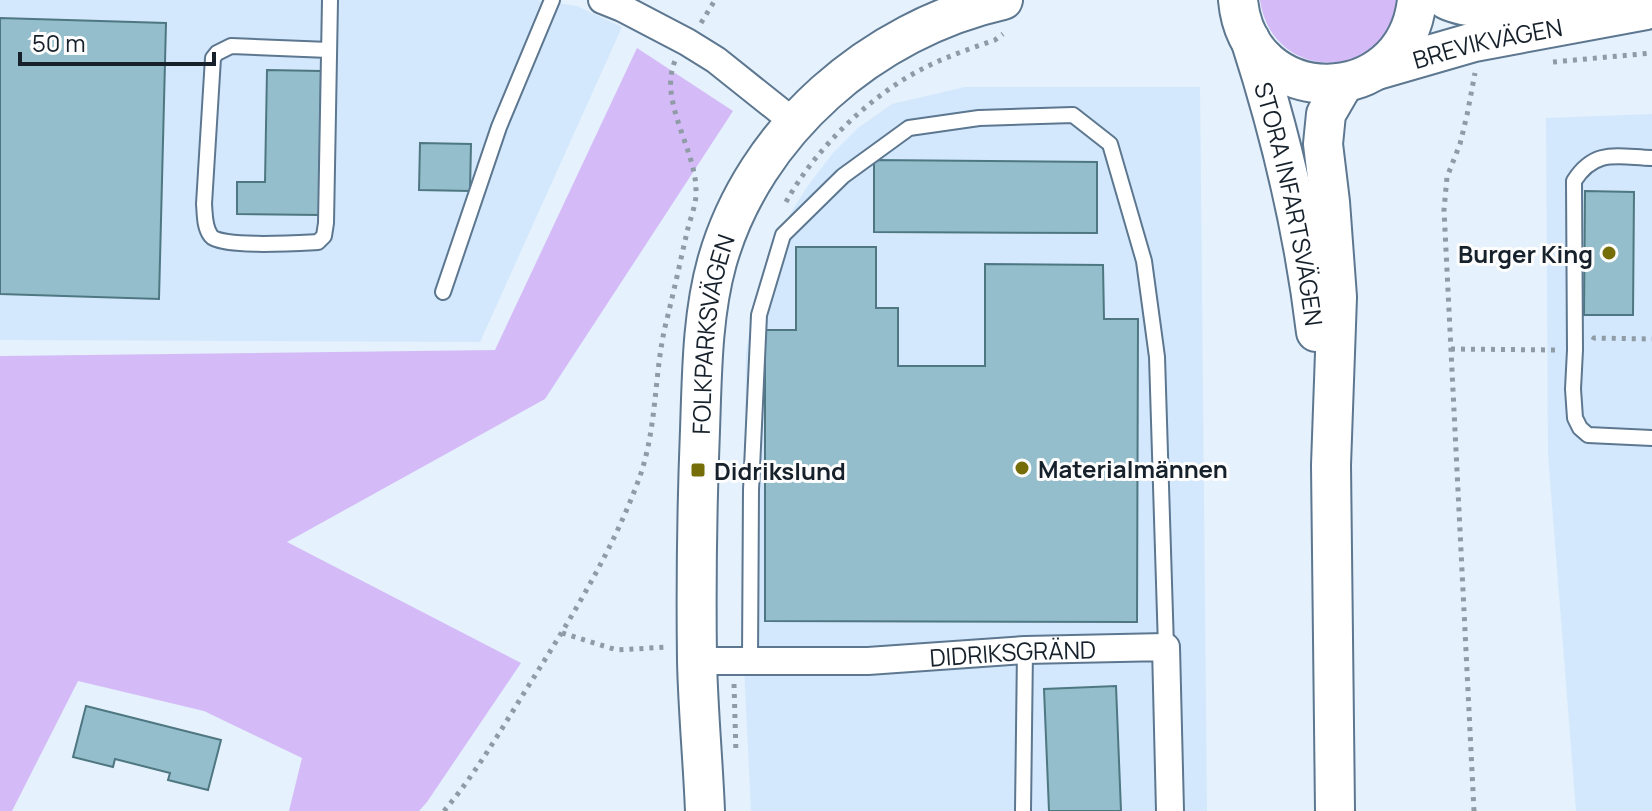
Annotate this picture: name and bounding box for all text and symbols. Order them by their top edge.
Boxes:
street label: BREVIKVÄGEN [1409,9,1565,75]
scale bar [20,16,214,66]
text: 50 m [32,26,86,59]
street label: STORA INFARTSVÄGEN [1248,78,1332,328]
street label: FOLKPARKSVÄGEN [683,229,741,435]
place label: Burger King [1458,237,1593,270]
marker: Burger King [1600,244,1618,262]
place label: Materialmännen [1038,452,1228,485]
place label: Didrikslund [714,454,846,487]
marker: Materialmännen [1013,459,1031,477]
marker: Didrikslund [689,461,707,479]
street label: DIDRIKSGRÄND [928,632,1096,673]

